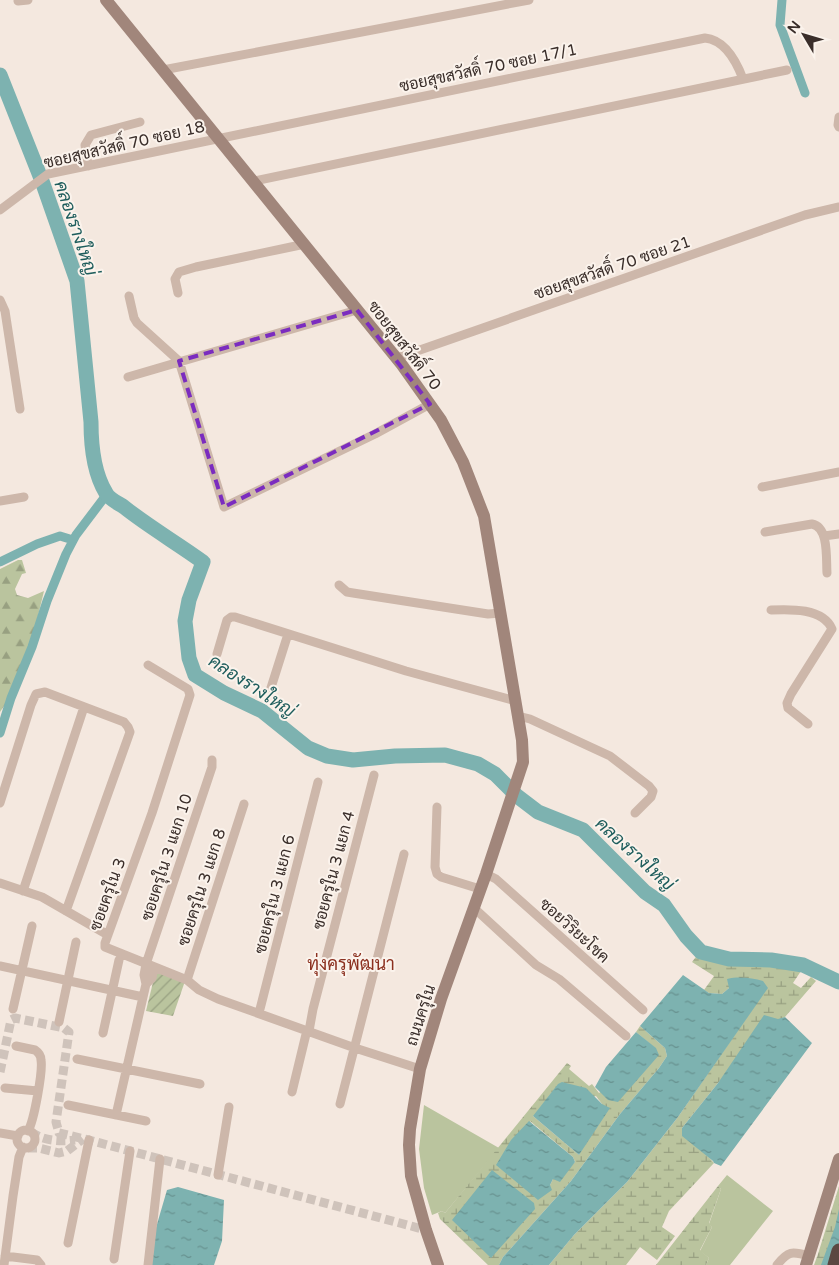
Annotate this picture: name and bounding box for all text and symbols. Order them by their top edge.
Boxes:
north arrow [779,10,829,60]
text: N [784,18,804,37]
street label: ซอยสุขสวัสดิ์ 70 ซอย 17/1 [396,34,579,98]
street label: ซอยสุขสวัสดิ์ 70 ซอย 18 [41,112,207,174]
water label: คลองรางใหญ่ [49,177,105,279]
street label: ซอยสุขสวัสดิ์ 70 ซอย 21 [530,227,694,305]
street label: ซอยสุขสวัสดิ์ 70 [362,294,449,395]
water label: คลองรางใหญ่ [204,648,301,723]
street label: ซอยครุใน 3 แยก 10 [135,791,198,924]
street label: ซอยครุใน 3 แยก 4 [307,808,360,932]
water label: คลองรางใหญ่ [591,811,681,896]
street label: ซอยครุใน 3 แยก 8 [172,825,231,949]
street label: ซอยครุใน 3 แยก 6 [249,832,300,956]
street label: ซอยครุใน 3 [84,854,131,934]
street label: ซอยวิริยะโชค [535,893,615,967]
district label: ทุ่งครุพัฒนา [307,952,395,976]
street label: ถนนครุใน [400,981,441,1049]

